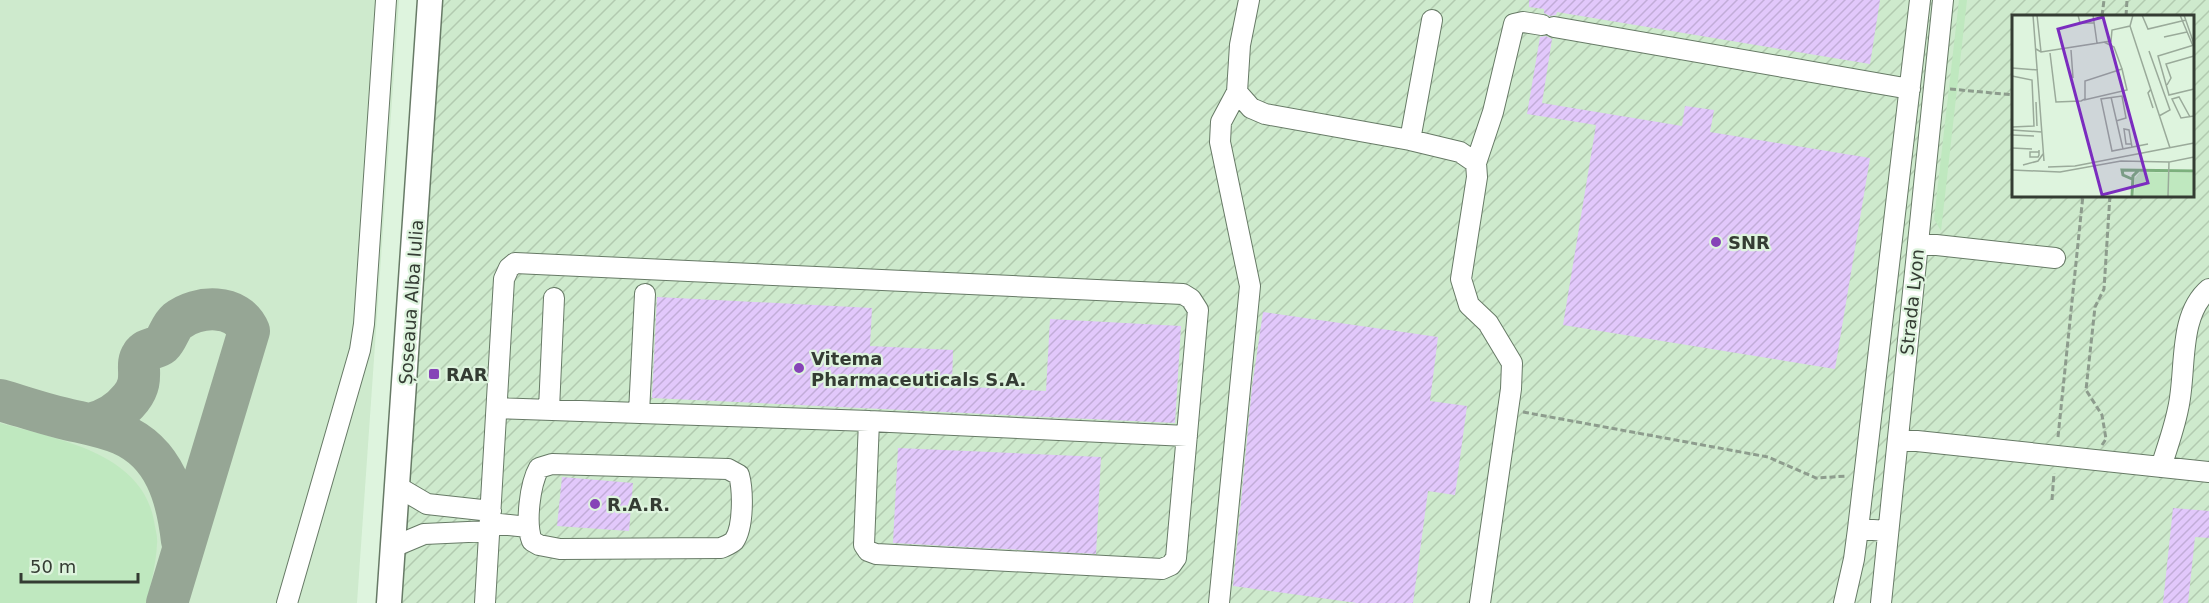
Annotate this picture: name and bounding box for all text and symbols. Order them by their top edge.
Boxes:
inset map [2012,15,2194,196]
street label: Șoseaua Alba Iulia [395,219,427,385]
place label: SNR [1728,232,1770,253]
marker: SNR [1709,235,1723,249]
street label: Strada Lyon [1896,248,1928,356]
place label: Vitema Pharmaceuticals S.A. [811,348,1026,390]
marker: Vitema Pharmaceuticals S.A. [792,361,806,375]
place label: RAR [446,364,488,385]
marker: RAR [427,367,441,381]
place label: R.A.R. [607,494,670,515]
marker: R.A.R. [588,497,602,511]
scale bar [21,546,138,584]
text: 50 m [30,556,76,577]

